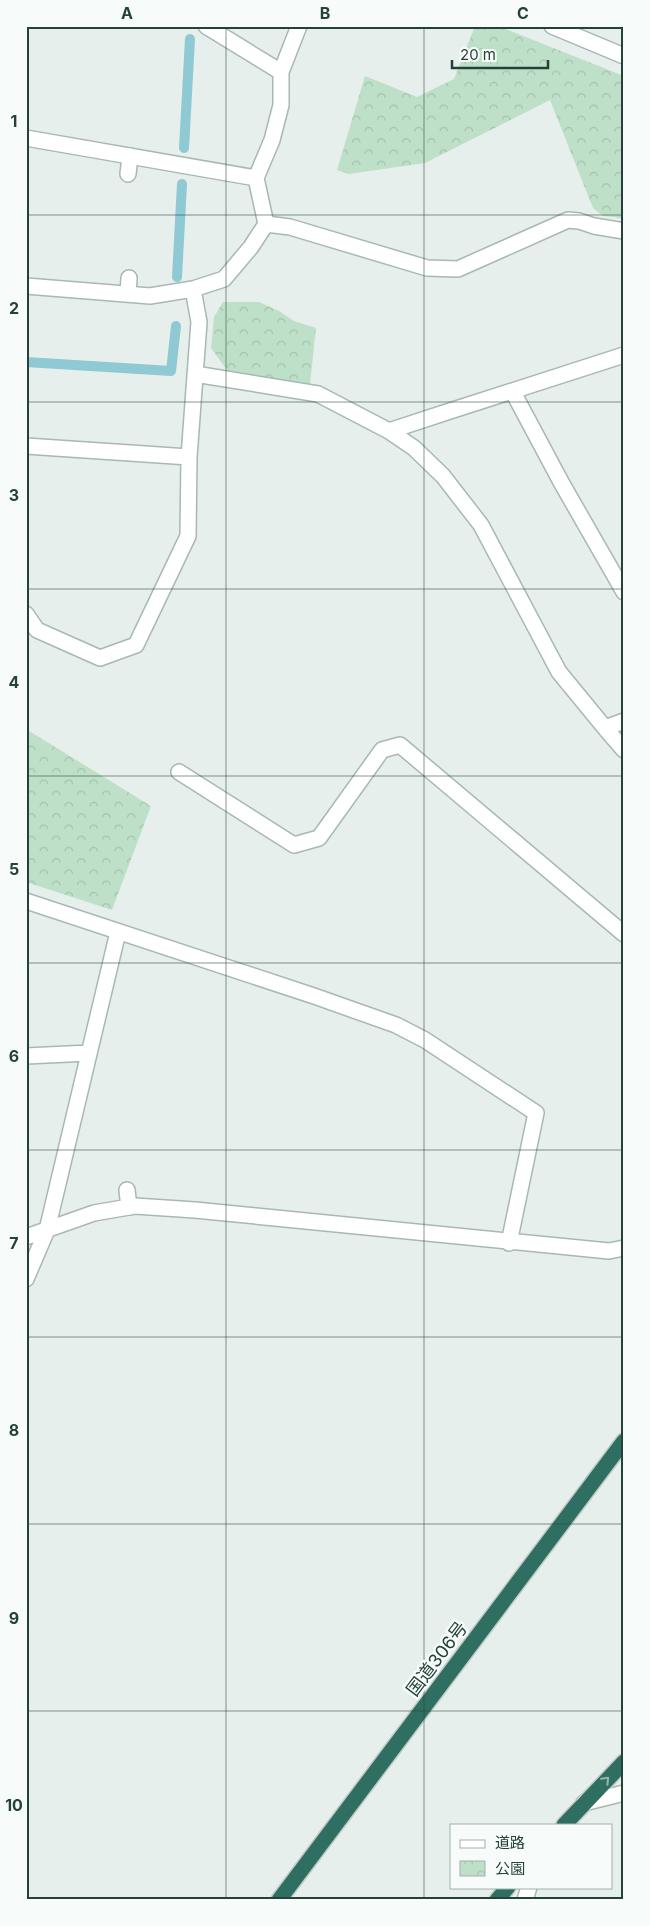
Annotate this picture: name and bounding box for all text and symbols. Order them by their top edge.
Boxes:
text: A [121,3,133,23]
text: B [320,3,330,23]
text: C [517,3,529,23]
scale bar [452,38,549,70]
text: 20 m [460,45,496,64]
text: 1 [11,111,17,131]
text: 2 [9,298,19,318]
text: 3 [9,485,19,505]
text: 4 [9,672,20,692]
text: 5 [9,859,19,879]
text: 6 [9,1046,19,1066]
text: 7 [9,1233,19,1253]
text: 8 [9,1420,19,1440]
text: 9 [9,1608,19,1628]
street label: 国道306号 [402,1617,471,1700]
one-way arrow [600,1777,609,1786]
text: 10 [5,1795,23,1815]
legend [450,1824,612,1888]
text: 道路 [495,1833,525,1852]
text: 公園 [495,1859,525,1878]

